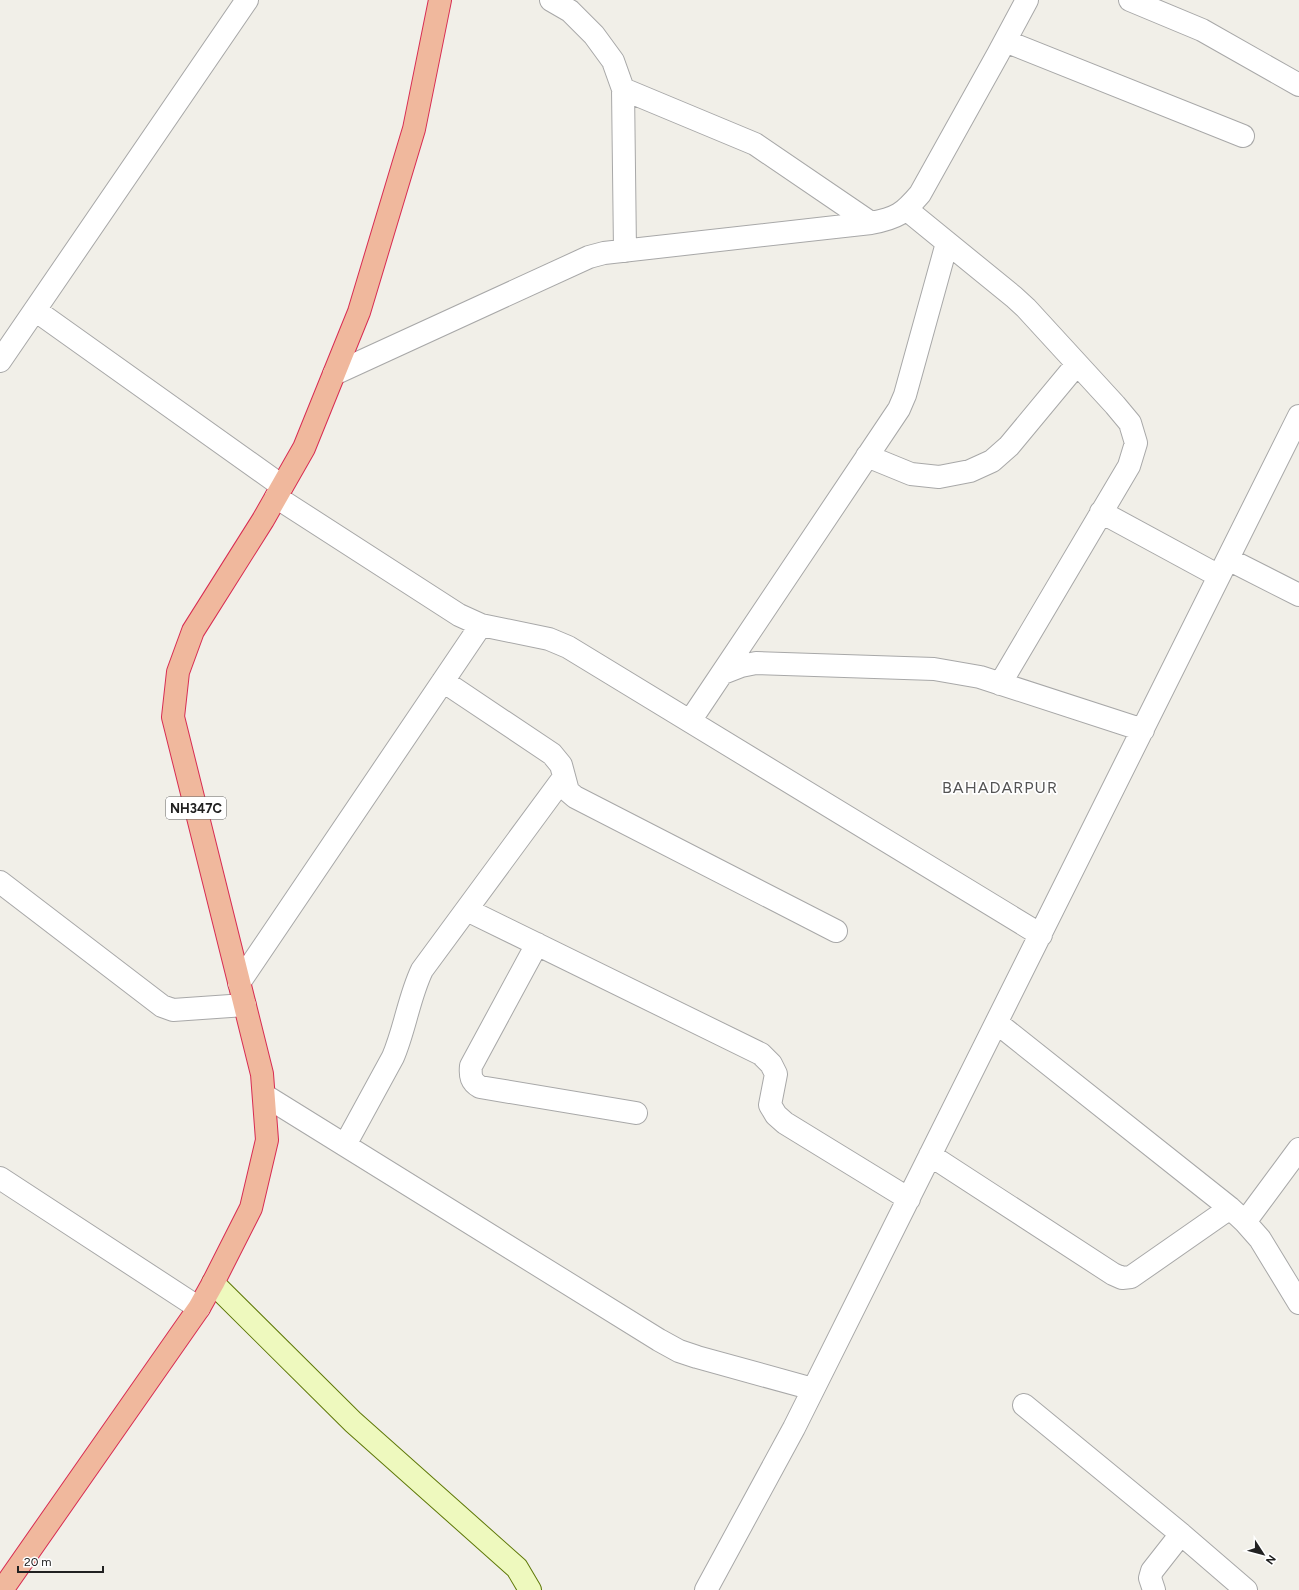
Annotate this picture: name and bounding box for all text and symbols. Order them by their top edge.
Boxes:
district label: BAHADARPUR [942,778,1058,797]
road number: NH347C [166,797,226,819]
north arrow [1243,1534,1283,1574]
scale bar [18,1548,103,1574]
text: N [1263,1552,1278,1567]
text: 20 m [24,1555,52,1569]

